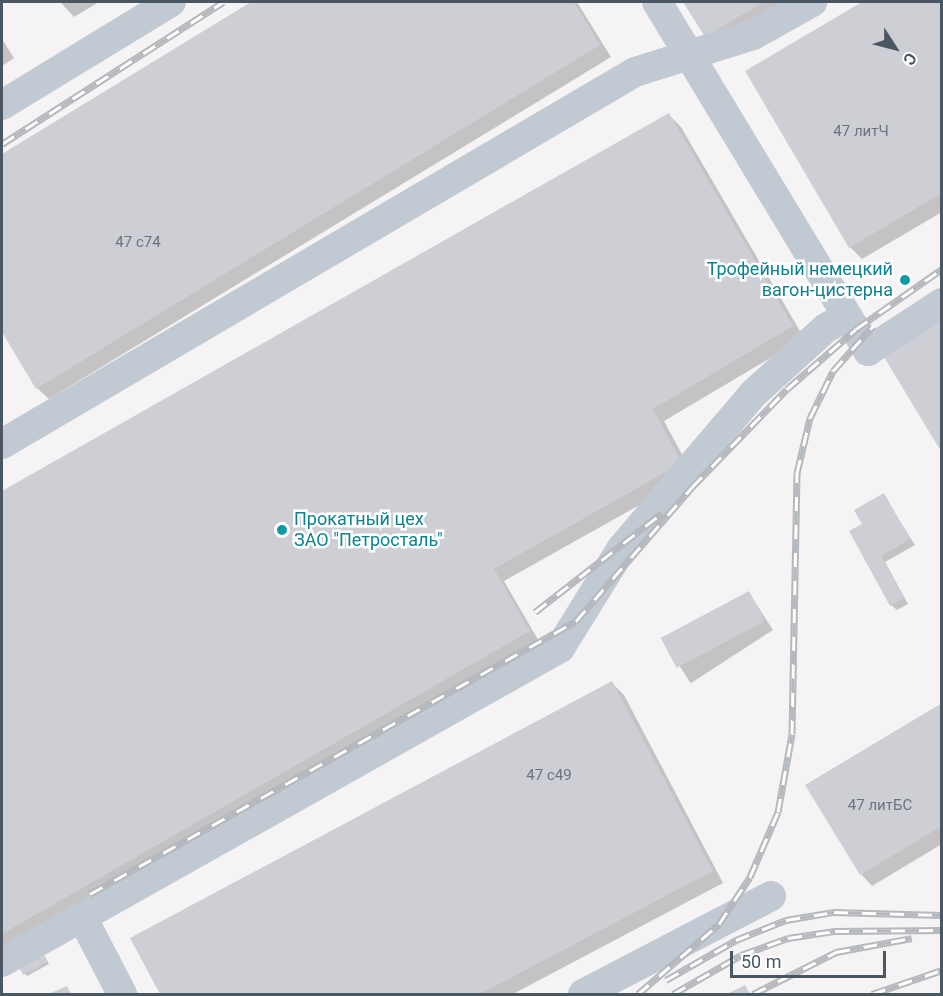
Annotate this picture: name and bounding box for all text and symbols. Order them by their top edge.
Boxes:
north arrow [865,18,925,78]
text: С [899,49,921,69]
house number: 47 литЧ [833,123,889,141]
house number: 47 с74 [115,234,161,252]
place label: Трофейный немецкий вагон-цистерна [707,259,893,302]
marker: Трофейный немецкий вагон-цистерна [898,273,912,287]
place label: Прокатный цех ЗАО "Петросталь" [294,509,443,552]
marker: Прокатный цех ЗАО "Петросталь" [275,523,289,537]
house number: 47 с49 [526,767,572,785]
house number: 47 литБС [848,797,912,815]
scale bar [733,939,889,977]
text: 50 m [741,951,781,972]

